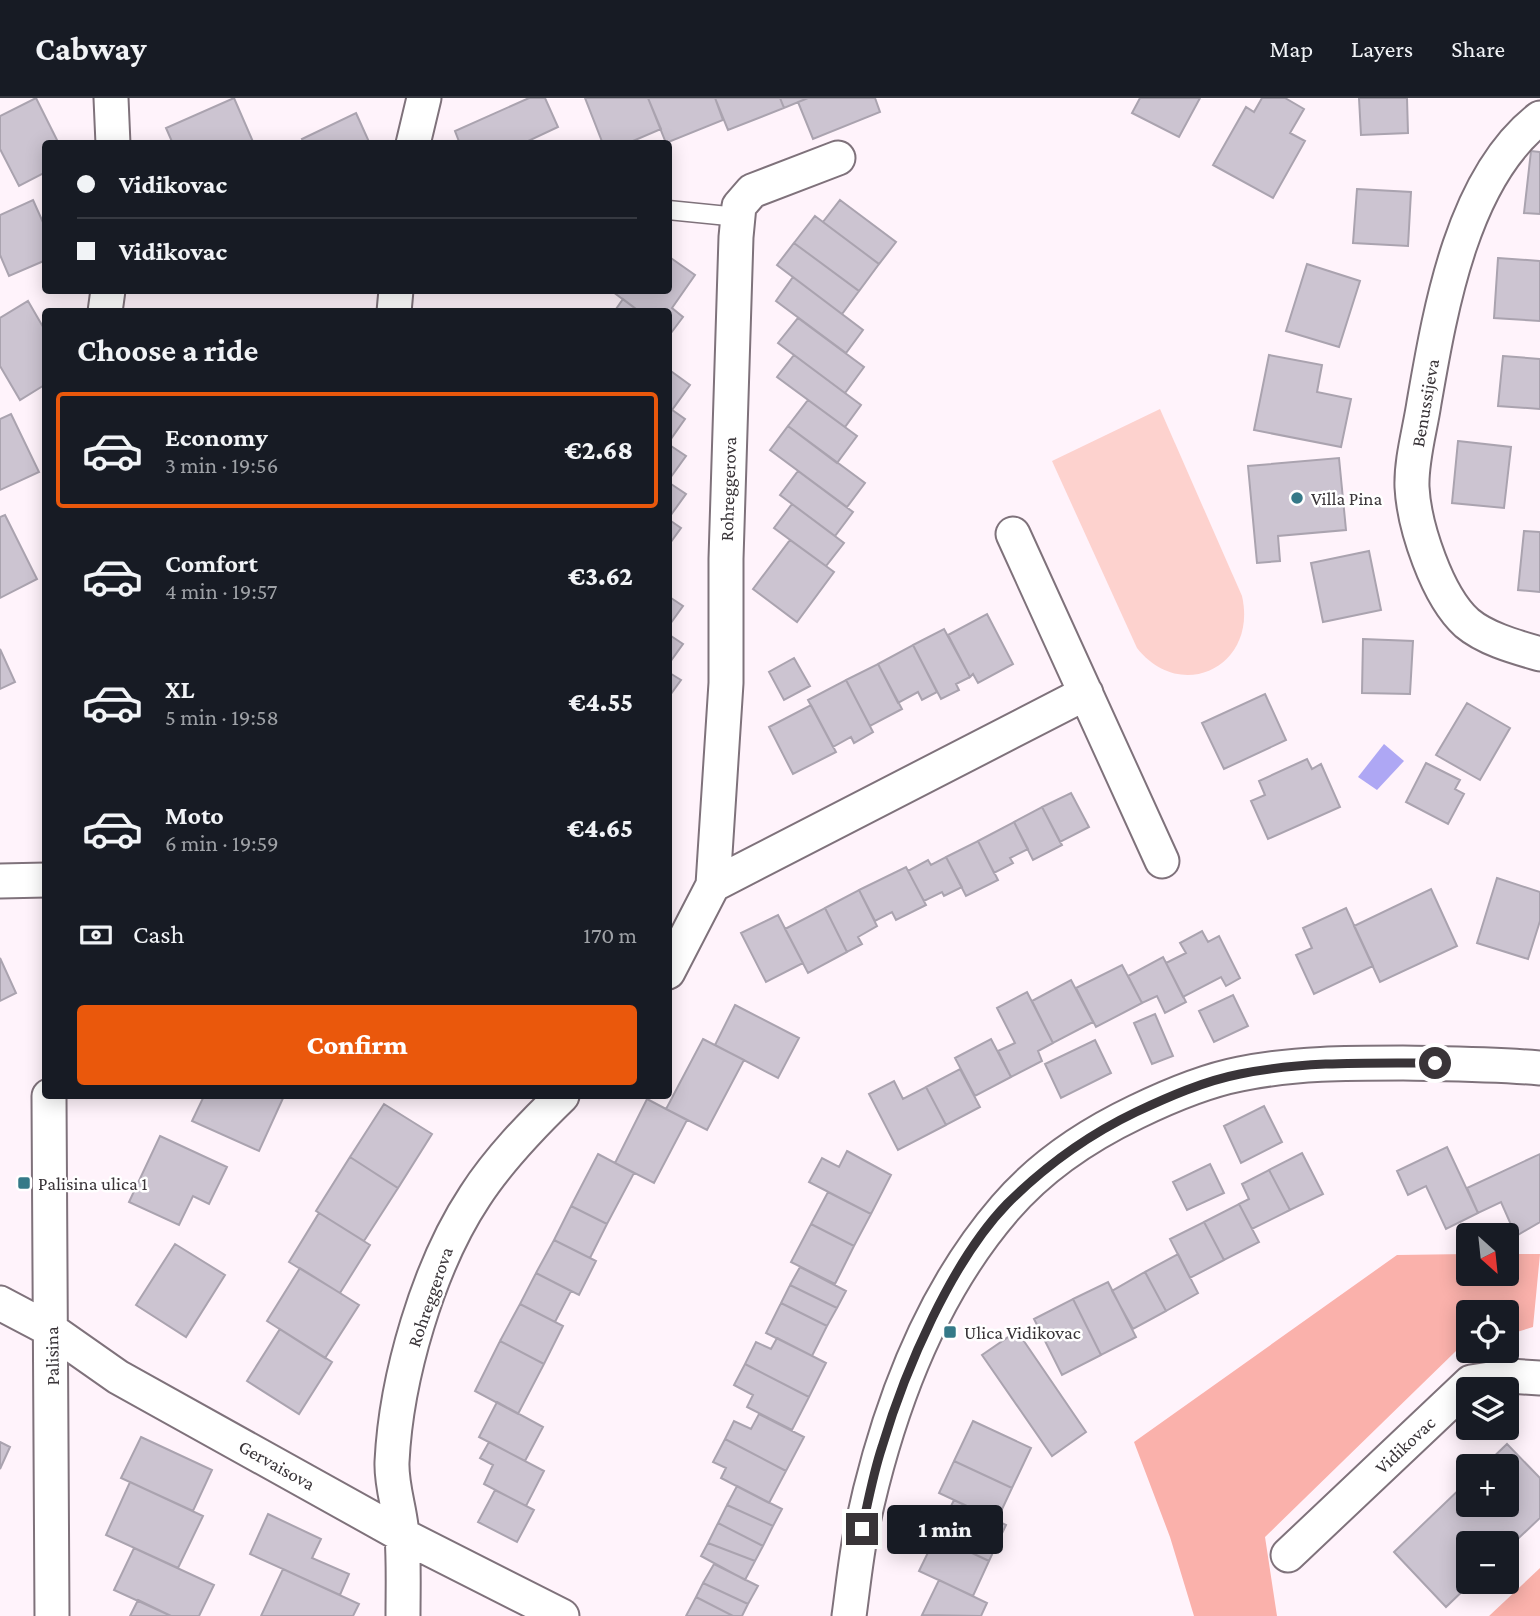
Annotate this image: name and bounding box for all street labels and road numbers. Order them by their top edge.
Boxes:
street label: Benussijeva [1407,357,1444,449]
street label: Rohreggerova [716,436,740,542]
street label: Rohreggerova [403,1244,457,1350]
street label: Palisina [41,1326,63,1386]
street label: Vidikovac [1371,1412,1439,1478]
street label: Gervaisova [235,1435,319,1495]

